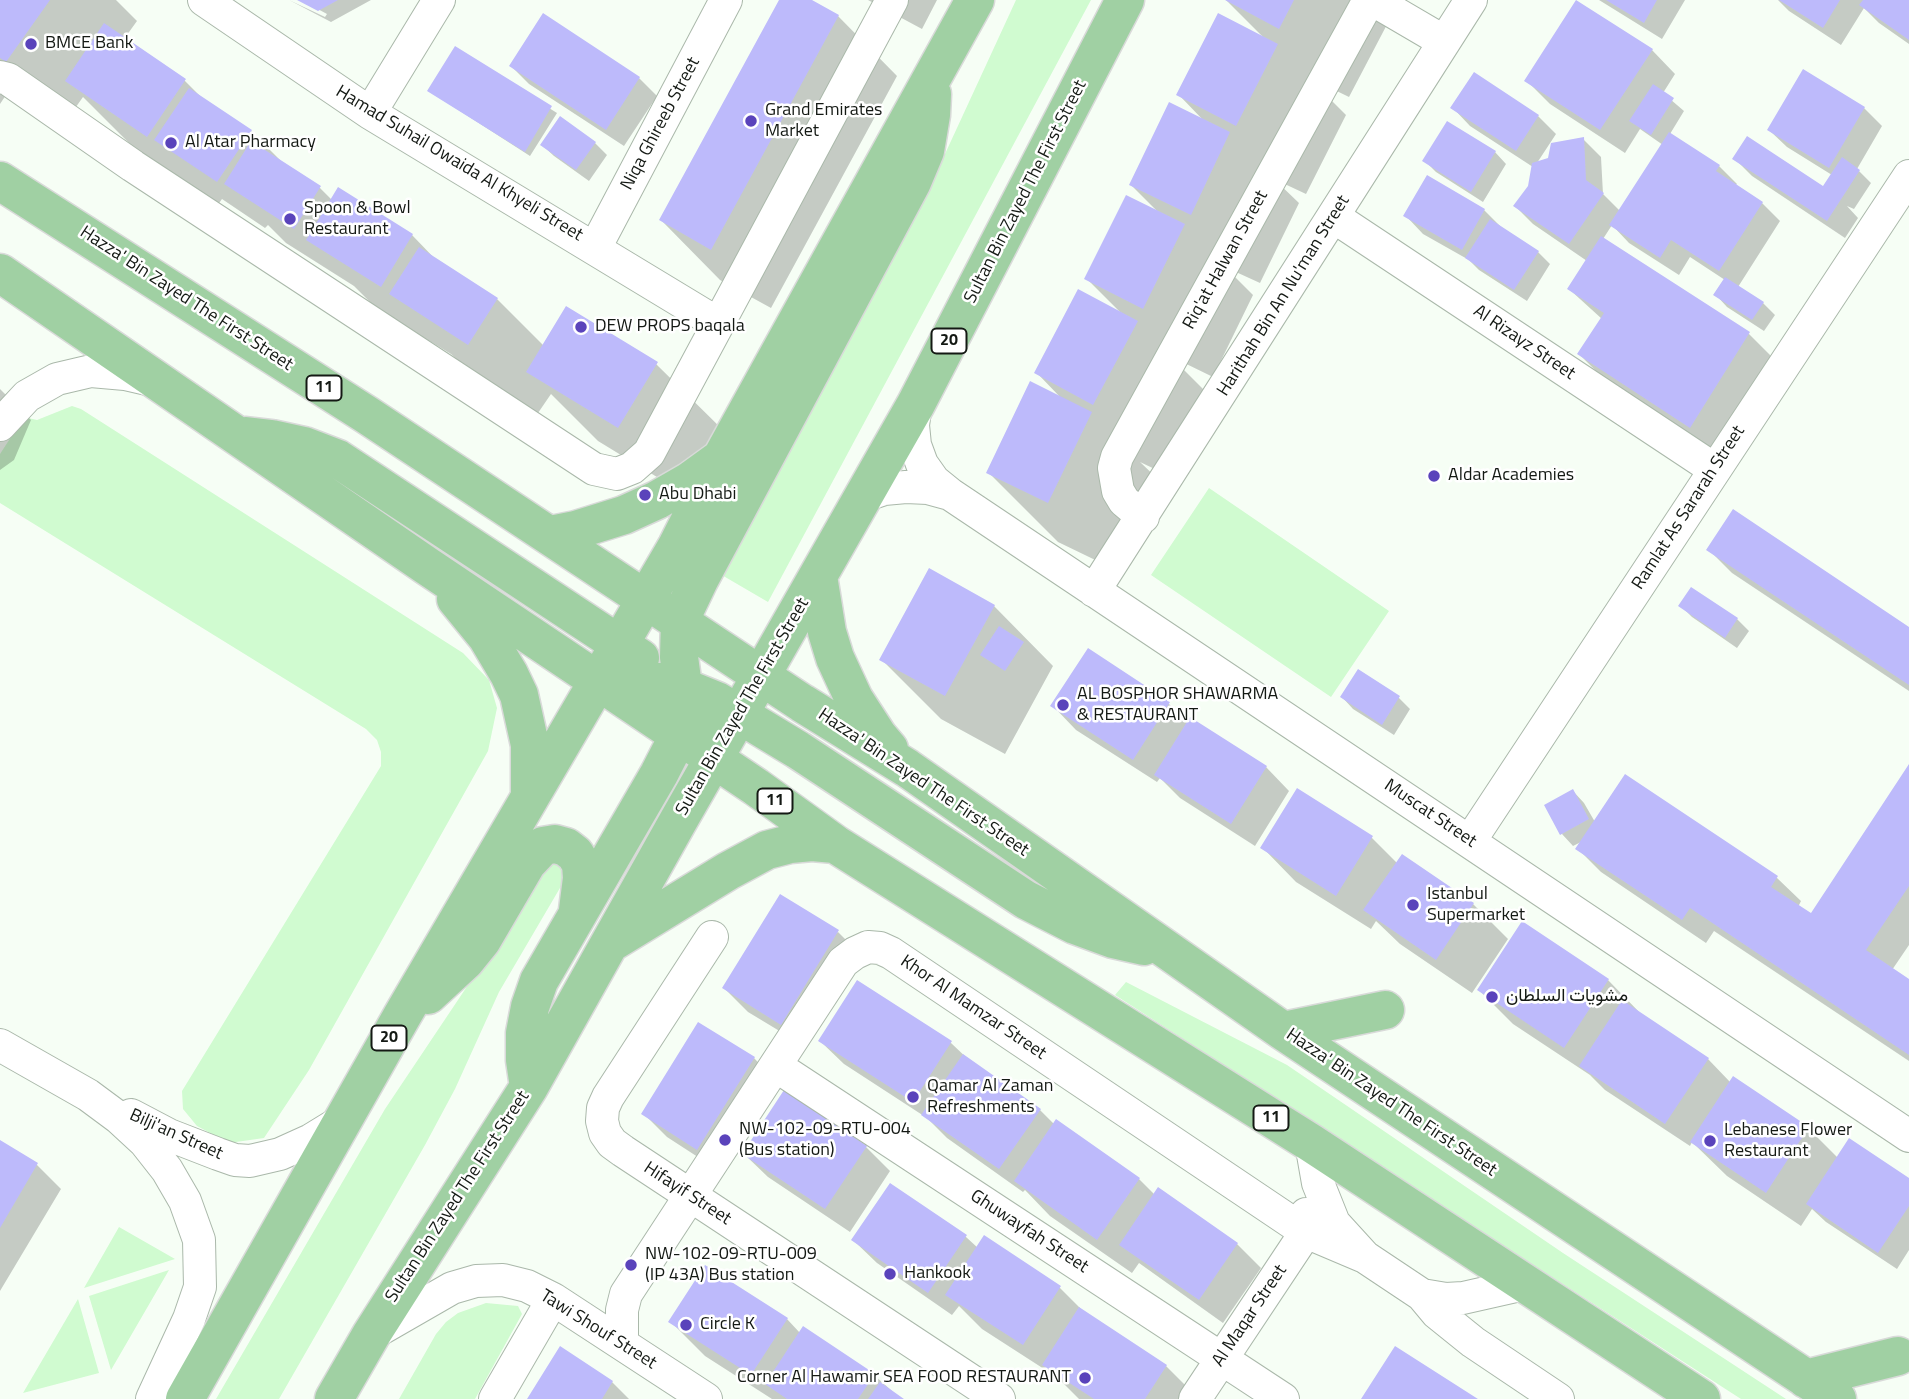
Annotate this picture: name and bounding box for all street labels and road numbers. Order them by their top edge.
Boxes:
street label: Niqa Ghireeb Street [617,54,705,194]
street label: Sultan Bin Zayed The First Street [960,77,1092,307]
street label: Hamad Suhail Owaida Al Khyeli Street [332,81,586,247]
street label: Riq'at Halwan Street [1179,187,1273,333]
street label: Harithah Bin An Nu'man Street [1213,192,1355,400]
street label: Hazza' Bin Zayed The First Street [76,222,296,376]
street label: Al Rizayz Street [1469,301,1579,385]
road number: 20 [932,328,967,354]
road number: 11 [306,376,342,400]
street label: Ramlat As Sararah Street [1628,422,1750,594]
street label: Sultan Bin Zayed The First Street [672,594,814,820]
street label: Hazza' Bin Zayed The First Street [814,704,1032,862]
street label: Muscat Street [1380,775,1480,853]
road number: 11 [758,788,792,814]
street label: Khor Al Mamzar Street [896,951,1050,1065]
street label: Hazza' Bin Zayed The First Street [1282,1024,1500,1182]
road number: 20 [372,1026,406,1050]
street label: Sultan Bin Zayed The First Street [382,1087,534,1307]
street label: Bilji'an Street [126,1105,226,1165]
road number: 11 [1254,1106,1288,1130]
street label: Hifayif Street [639,1158,735,1230]
street label: Ghuwayfah Street [966,1186,1092,1278]
street label: Al Maqar Street [1208,1261,1292,1371]
street label: Tawi Shouf Street [536,1286,660,1374]

